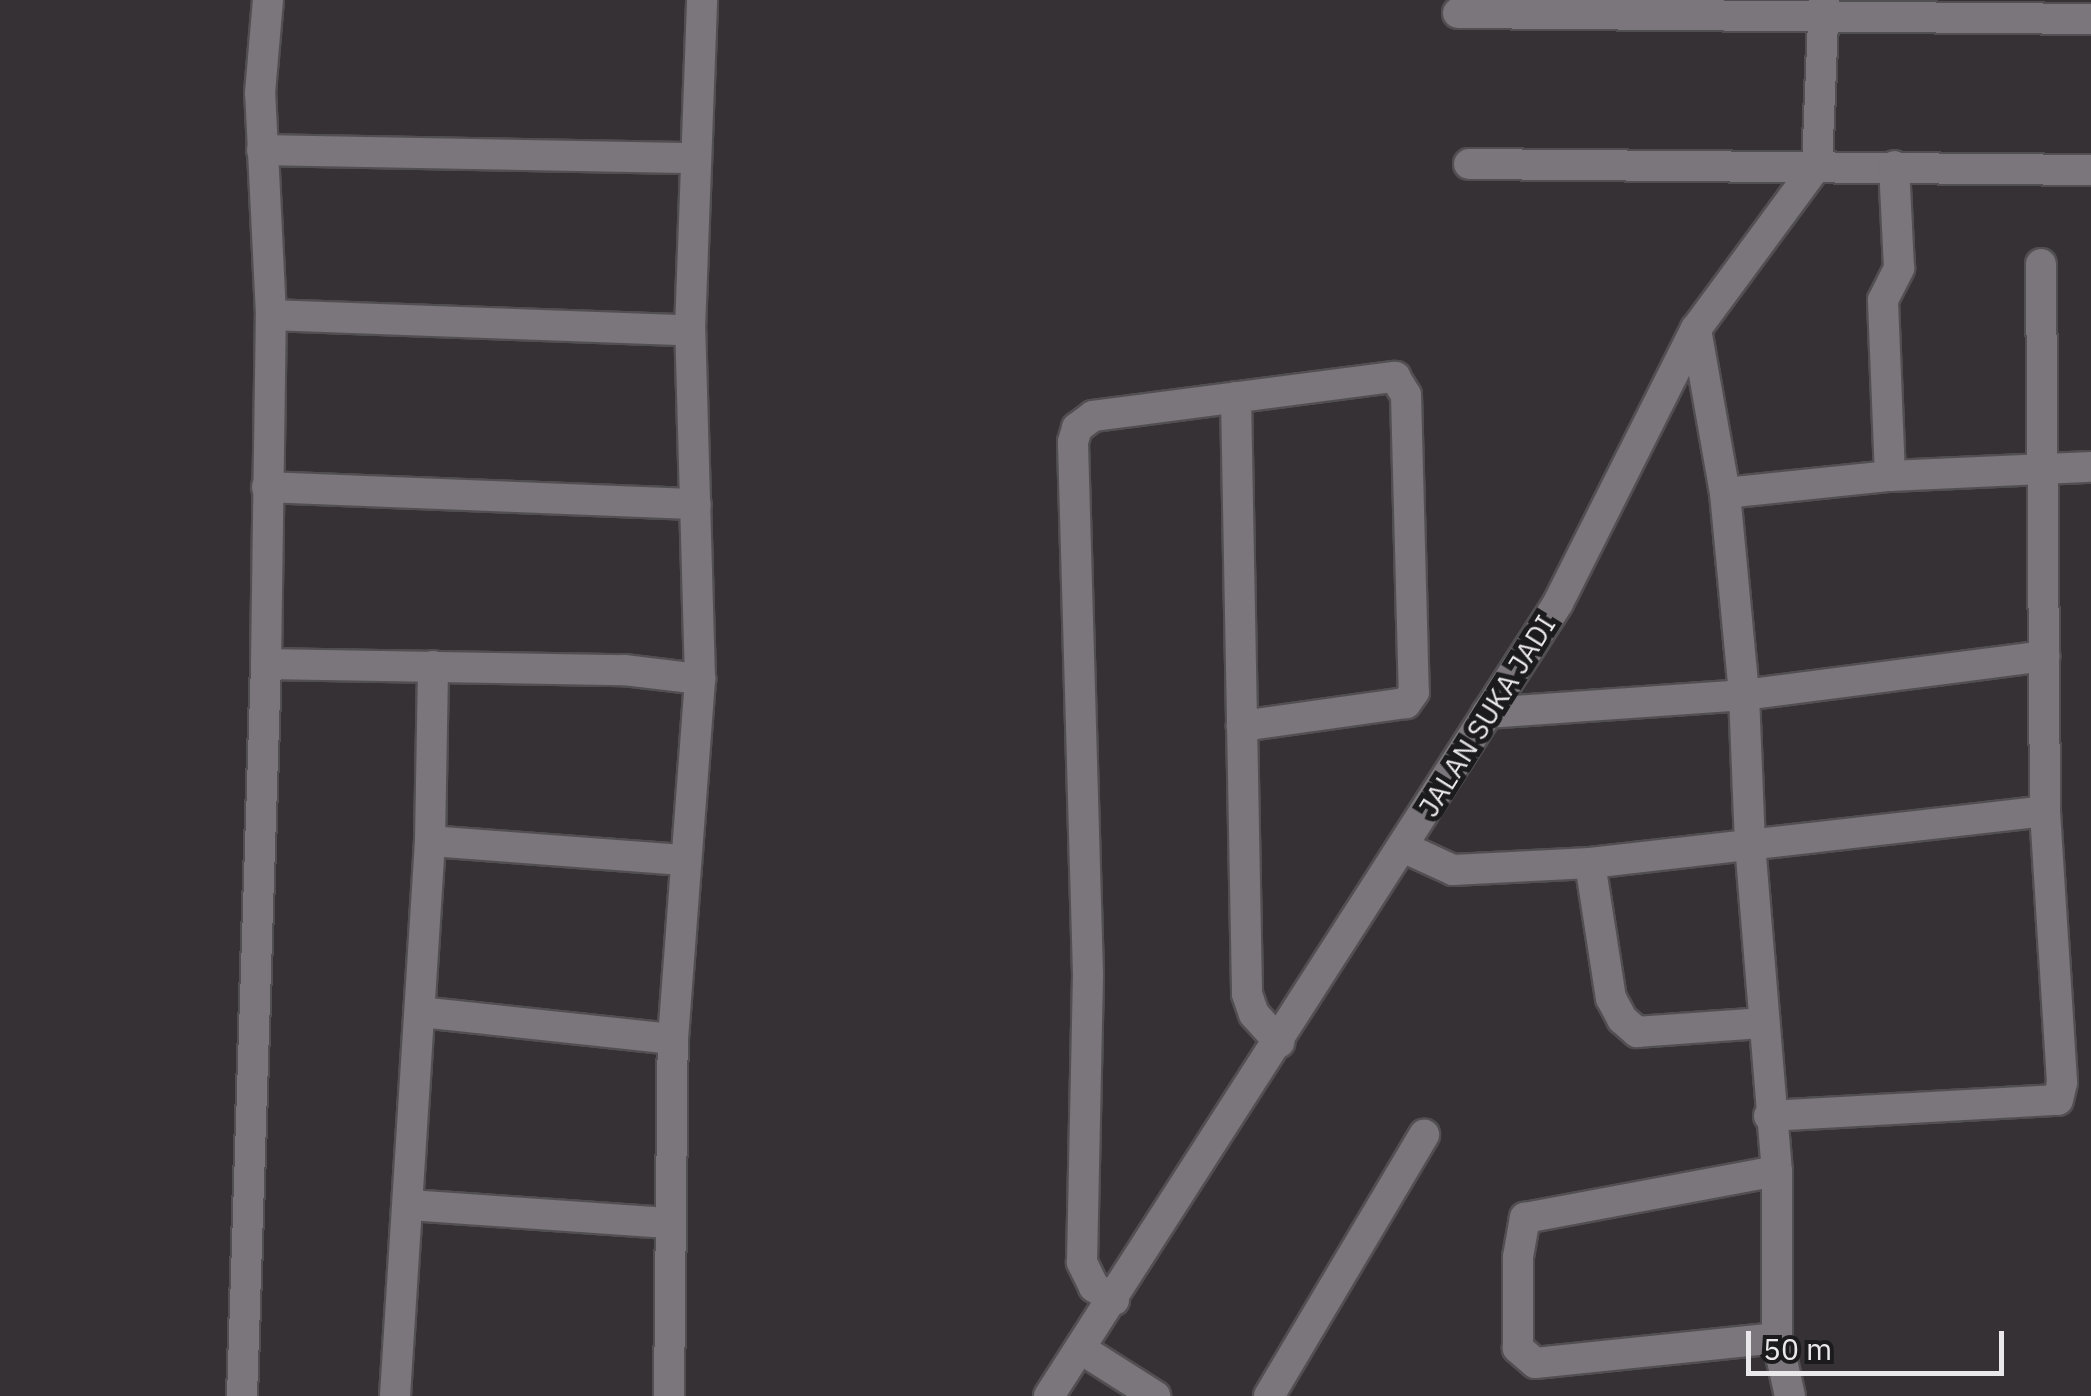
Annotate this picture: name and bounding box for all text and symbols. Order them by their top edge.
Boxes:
street label: JALAN SUKA JADI [1412,609,1562,823]
scale bar [1751,1311,2008,1373]
text: 50 m [1763,1329,1832,1368]

